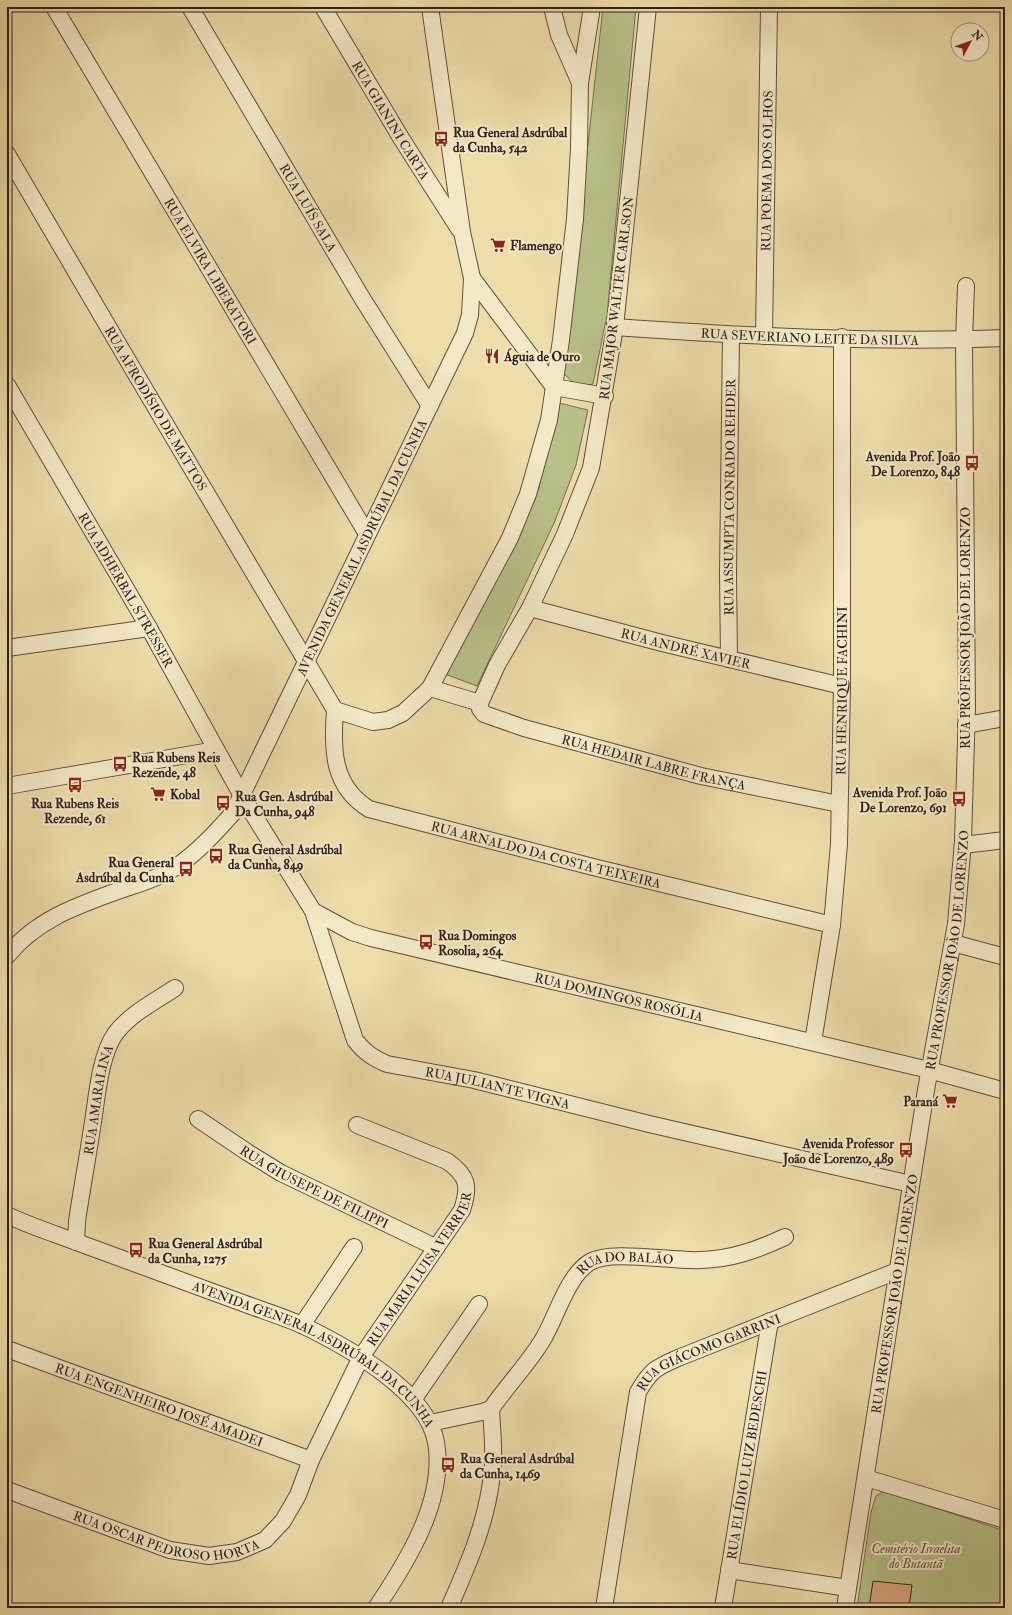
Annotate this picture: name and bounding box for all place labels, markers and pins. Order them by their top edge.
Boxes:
place label: Rua General Asdrúbal da Cunha, 542 [453,125,568,156]
bus stop icon: Rua General Asdrúbal da Cunha, 542 [432,130,450,148]
supermarket icon: Flamengo [489,236,507,254]
place label: Flamengo [510,238,562,255]
restaurant icon: Águia de Ouro [483,347,501,365]
place label: Águia de Ouro [503,347,581,366]
place label: Avenida Prof. João De Lorenzo, 848 [865,449,961,480]
bus stop icon: Avenida Prof. João De Lorenzo, 848 [963,454,981,472]
place label: Rua Rubens Reis Rezende, 48 [132,750,221,781]
bus stop icon: Rua Rubens Reis Rezende, 48 [111,755,129,773]
bus stop icon: Rua Rubens Reis Rezende, 61 [66,776,84,794]
supermarket icon: Kobal [149,785,167,803]
place label: Avenida Prof. João De Lorenzo, 691 [852,785,948,816]
place label: Kobal [170,787,201,803]
place label: Rua Gen. Asdrúbal Da Cunha, 948 [235,789,334,820]
bus stop icon: Avenida Prof. João De Lorenzo, 691 [950,790,968,808]
bus stop icon: Rua Gen. Asdrúbal Da Cunha, 948 [214,794,232,812]
place label: Rua Rubens Reis Rezende, 61 [31,796,120,827]
place label: Rua General Asdrúbal da Cunha, 849 [228,842,343,873]
bus stop icon: Rua General Asdrúbal da Cunha, 849 [207,847,225,865]
place label: Rua General Asdrúbal da Cunha [75,855,175,886]
bus stop icon: Rua General Asdrúbal da Cunha [177,860,195,878]
place label: Rua Domingos Rosolia, 264 [438,928,517,959]
bus stop icon: Rua Domingos Rosolia, 264 [417,933,435,951]
supermarket icon: Paraná [941,1092,959,1110]
place label: Paraná [903,1094,939,1110]
place label: Avenida Professor João de Lorenzo, 489 [782,1136,895,1168]
bus stop icon: Avenida Professor João de Lorenzo, 489 [897,1141,915,1159]
place label: Rua General Asdrúbal da Cunha, 1275 [148,1236,263,1267]
bus stop icon: Rua General Asdrúbal da Cunha, 1275 [127,1241,145,1259]
place label: Rua General Asdrúbal da Cunha, 1469 [460,1451,575,1482]
bus stop icon: Rua General Asdrúbal da Cunha, 1469 [439,1456,457,1474]

